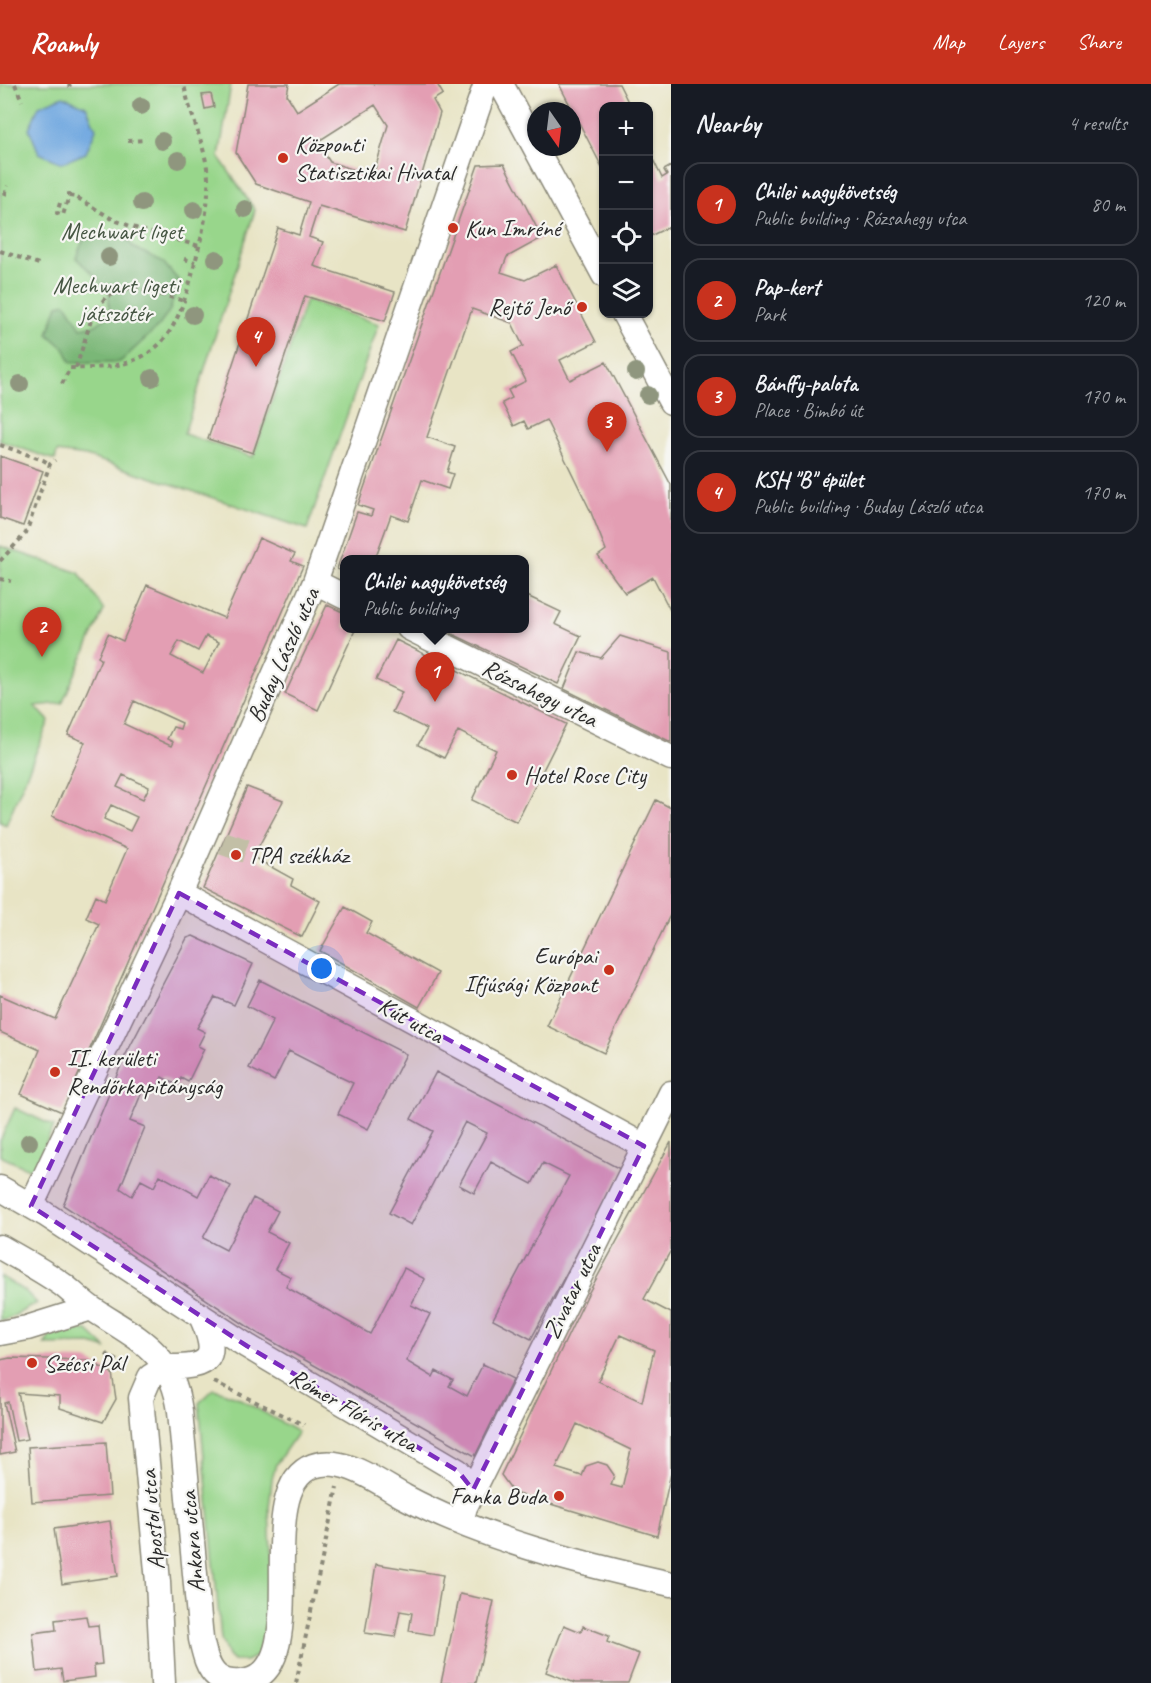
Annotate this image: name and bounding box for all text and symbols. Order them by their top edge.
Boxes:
text: Roamly [30,25,97,60]
text: Map [932,29,965,55]
text: Layers [998,29,1044,55]
text: Share [1077,29,1121,55]
north arrow [527,102,581,156]
map controls [599,102,653,318]
button: + [599,102,653,156]
text: Nearby [695,107,760,140]
text: 4 results [1068,111,1127,136]
place label: Központi Statisztikai Hivatal [295,129,457,187]
marker: Központi Statisztikai Hivatal [276,151,290,165]
button: − [599,156,653,210]
text: Chilei nagykövetség [754,178,896,206]
text: 1 [712,192,721,217]
text: 80 m [1091,192,1125,217]
text: Public building · Rózsahegy utca [754,206,966,231]
button: locate [599,210,653,264]
place label: Kun Imréné [465,213,565,243]
park label: Mechwart liget [61,216,185,246]
marker: Kun Imréné [446,221,460,235]
button: layers [599,264,653,318]
park label: Mechwart ligeti játszótér [53,270,182,328]
text: Pap-kert [754,274,820,302]
text: 2 [712,288,721,313]
text: 120 m [1082,288,1125,313]
place label: Rejtő Jenő [488,292,574,322]
marker: Rejtő Jenő [575,300,589,314]
text: Park [754,302,786,327]
pin: 4 [236,318,276,367]
text: Bánffy-palota [754,370,857,398]
text: 3 [712,384,721,409]
text: 170 m [1082,384,1125,409]
text: Place · Bimbó út [754,398,863,423]
pin: 3 [588,402,626,452]
text: KSH "B" épület [754,466,863,494]
text: 4 [712,480,721,505]
text: 170 m [1082,480,1125,505]
text: Public building · Buday László utca [754,494,982,519]
popup [340,555,529,633]
text: Chilei nagykövetség [363,568,506,596]
street label: Buday László utca [240,582,327,727]
text: Public building [363,596,458,621]
pin: 2 [22,608,62,657]
pin: 1 [416,652,454,702]
street label: Rózsahegy utca [477,652,604,734]
place label: Hotel Rose City [524,760,648,790]
marker: Hotel Rose City [505,768,519,782]
place label: TPA székház [248,840,351,870]
marker: TPA székház [229,848,243,862]
place label: Európai Ifjúsági Központ [464,941,599,999]
your location [307,954,336,983]
marker: Európai Ifjúsági Központ [602,963,616,977]
street label: Kút utca [373,990,450,1051]
place label: II. kerületi Rendőrkapitányság [67,1043,224,1101]
marker: II. kerületi Rendőrkapitányság [48,1065,62,1079]
street label: Zivatar utca [536,1237,608,1343]
place label: Szécsi Pál [44,1348,128,1378]
marker: Szécsi Pál [25,1356,39,1370]
street label: Rómer Flóris utca [285,1361,425,1460]
street label: Apostol utca [133,1467,171,1571]
place label: Fanka Buda [450,1481,549,1511]
street label: Ankara utca [172,1489,211,1594]
marker: Fanka Buda [552,1489,566,1503]

